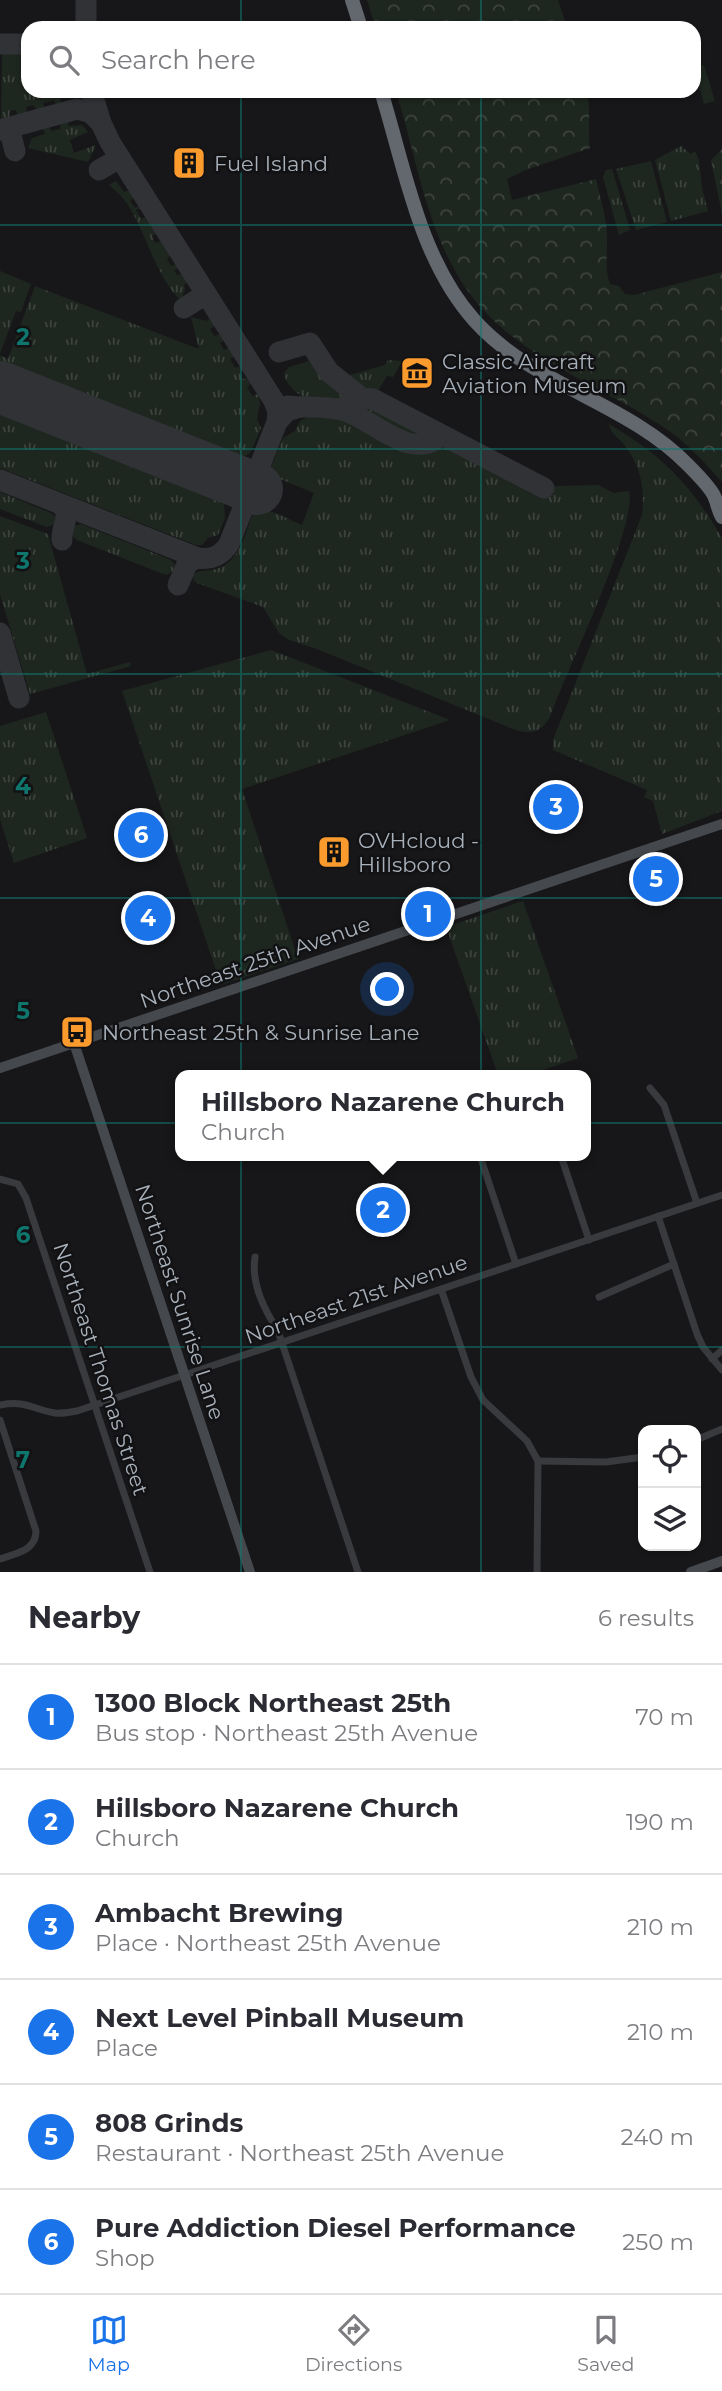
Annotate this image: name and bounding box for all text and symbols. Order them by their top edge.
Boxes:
search box [21,21,701,98]
icon: search [45,41,83,79]
text: Search here [101,44,256,76]
building icon: Fuel Island [170,144,208,182]
place label: Fuel Island [214,151,328,176]
text: 2 [16,323,30,351]
place label: Classic Aircraft Aviation Museum [442,349,626,398]
museum icon: Classic Aircraft Aviation Museum [398,354,436,392]
text: 3 [15,547,30,575]
text: 4 [15,772,31,800]
pin: 3 [533,781,579,833]
pin: 6 [118,809,164,861]
place label: OVHcloud - Hillsboro [358,828,479,877]
building icon: OVHcloud - Hillsboro [315,833,353,871]
pin: 5 [633,853,679,905]
pin: 1 [405,888,451,940]
pin: 4 [125,892,171,944]
street label: Northeast 25th Avenue [137,911,373,1013]
your location [370,972,404,1006]
text: 5 [16,997,30,1025]
bus stop icon: Northeast 25th & Sunrise Lane [58,1013,96,1051]
place label: Northeast 25th & Sunrise Lane [102,1020,420,1045]
popup [175,1070,591,1161]
text: Hillsboro Nazarene Church [201,1086,565,1118]
text: Church [201,1118,286,1146]
street label: Northeast Sunrise Lane [130,1181,230,1423]
pin: 2 [360,1184,406,1236]
text: 6 [16,1221,31,1249]
street label: Northeast Thomas Street [48,1240,154,1498]
street label: Northeast 21st Avenue [241,1249,471,1349]
map controls [638,1425,701,1551]
button: locate [638,1425,701,1488]
text: 7 [16,1446,30,1474]
button: layers [638,1488,701,1551]
text: Nearby [28,1599,140,1636]
text: 6 results [598,1604,694,1632]
text: 1300 Block Northeast 25th [95,1687,451,1719]
text: 1 [46,1703,56,1731]
text: 70 m [635,1703,694,1731]
text: Bus stop · Northeast 25th Avenue [95,1719,478,1747]
text: Hillsboro Nazarene Church [95,1792,459,1824]
text: 2 [44,1808,58,1836]
text: 190 m [626,1808,694,1836]
text: Church [95,1824,180,1852]
text: Ambacht Brewing [95,1897,343,1929]
text: 3 [44,1913,58,1941]
text: 210 m [627,1913,694,1941]
text: Place · Northeast 25th Avenue [95,1929,441,1957]
text: Next Level Pinball Museum [95,2002,464,2034]
text: 4 [43,2018,59,2046]
text: 210 m [627,2018,694,2046]
text: Place [95,2034,158,2062]
text: 808 Grinds [95,2107,243,2139]
text: 5 [44,2123,58,2151]
text: 240 m [621,2123,694,2151]
text: Restaurant · Northeast 25th Avenue [95,2139,504,2167]
text: Pure Addiction Diesel Performance [95,2212,576,2244]
text: 6 [44,2228,58,2256]
text: 250 m [622,2228,694,2256]
text: Shop [95,2244,155,2272]
tab: Map [88,2311,130,2376]
tab: Directions [305,2311,402,2376]
tab: Saved [577,2311,634,2376]

